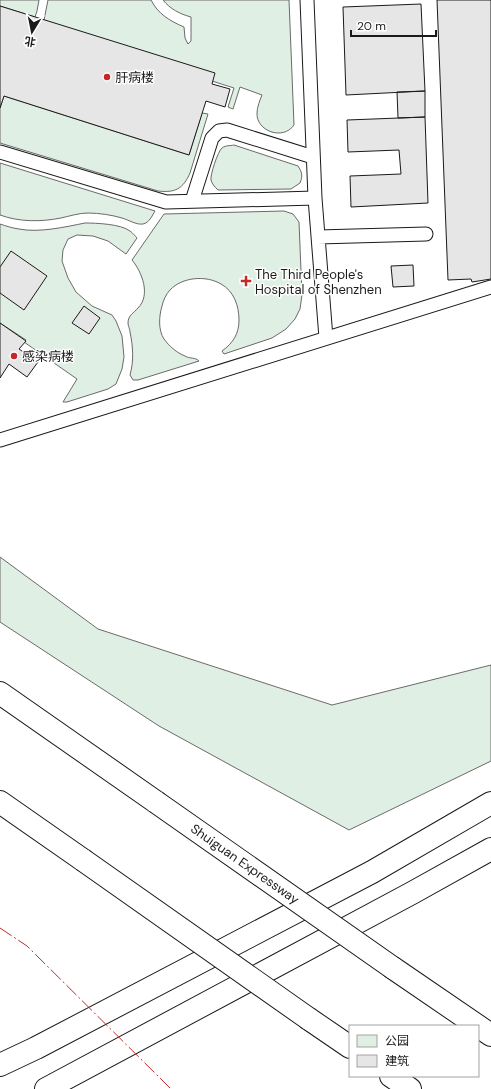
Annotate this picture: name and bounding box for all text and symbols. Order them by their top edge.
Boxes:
north arrow [12,12,52,52]
scale bar [351,12,436,38]
text: 20 m [357,18,386,34]
text: 北 [24,34,37,50]
place label: 肝病楼 [115,69,154,86]
marker: 肝病楼 [102,72,112,82]
place label: The Third People's Hospital of Shenzhen [255,266,382,298]
marker: The Third People's Hospital of Shenzhen [240,275,252,287]
place label: 感染病楼 [22,348,74,365]
marker: 感染病楼 [9,351,19,361]
street label: Shuiguan Expressway [187,820,303,908]
legend [349,1025,479,1077]
text: 公园 [385,1033,409,1049]
text: 建筑 [385,1053,409,1069]

